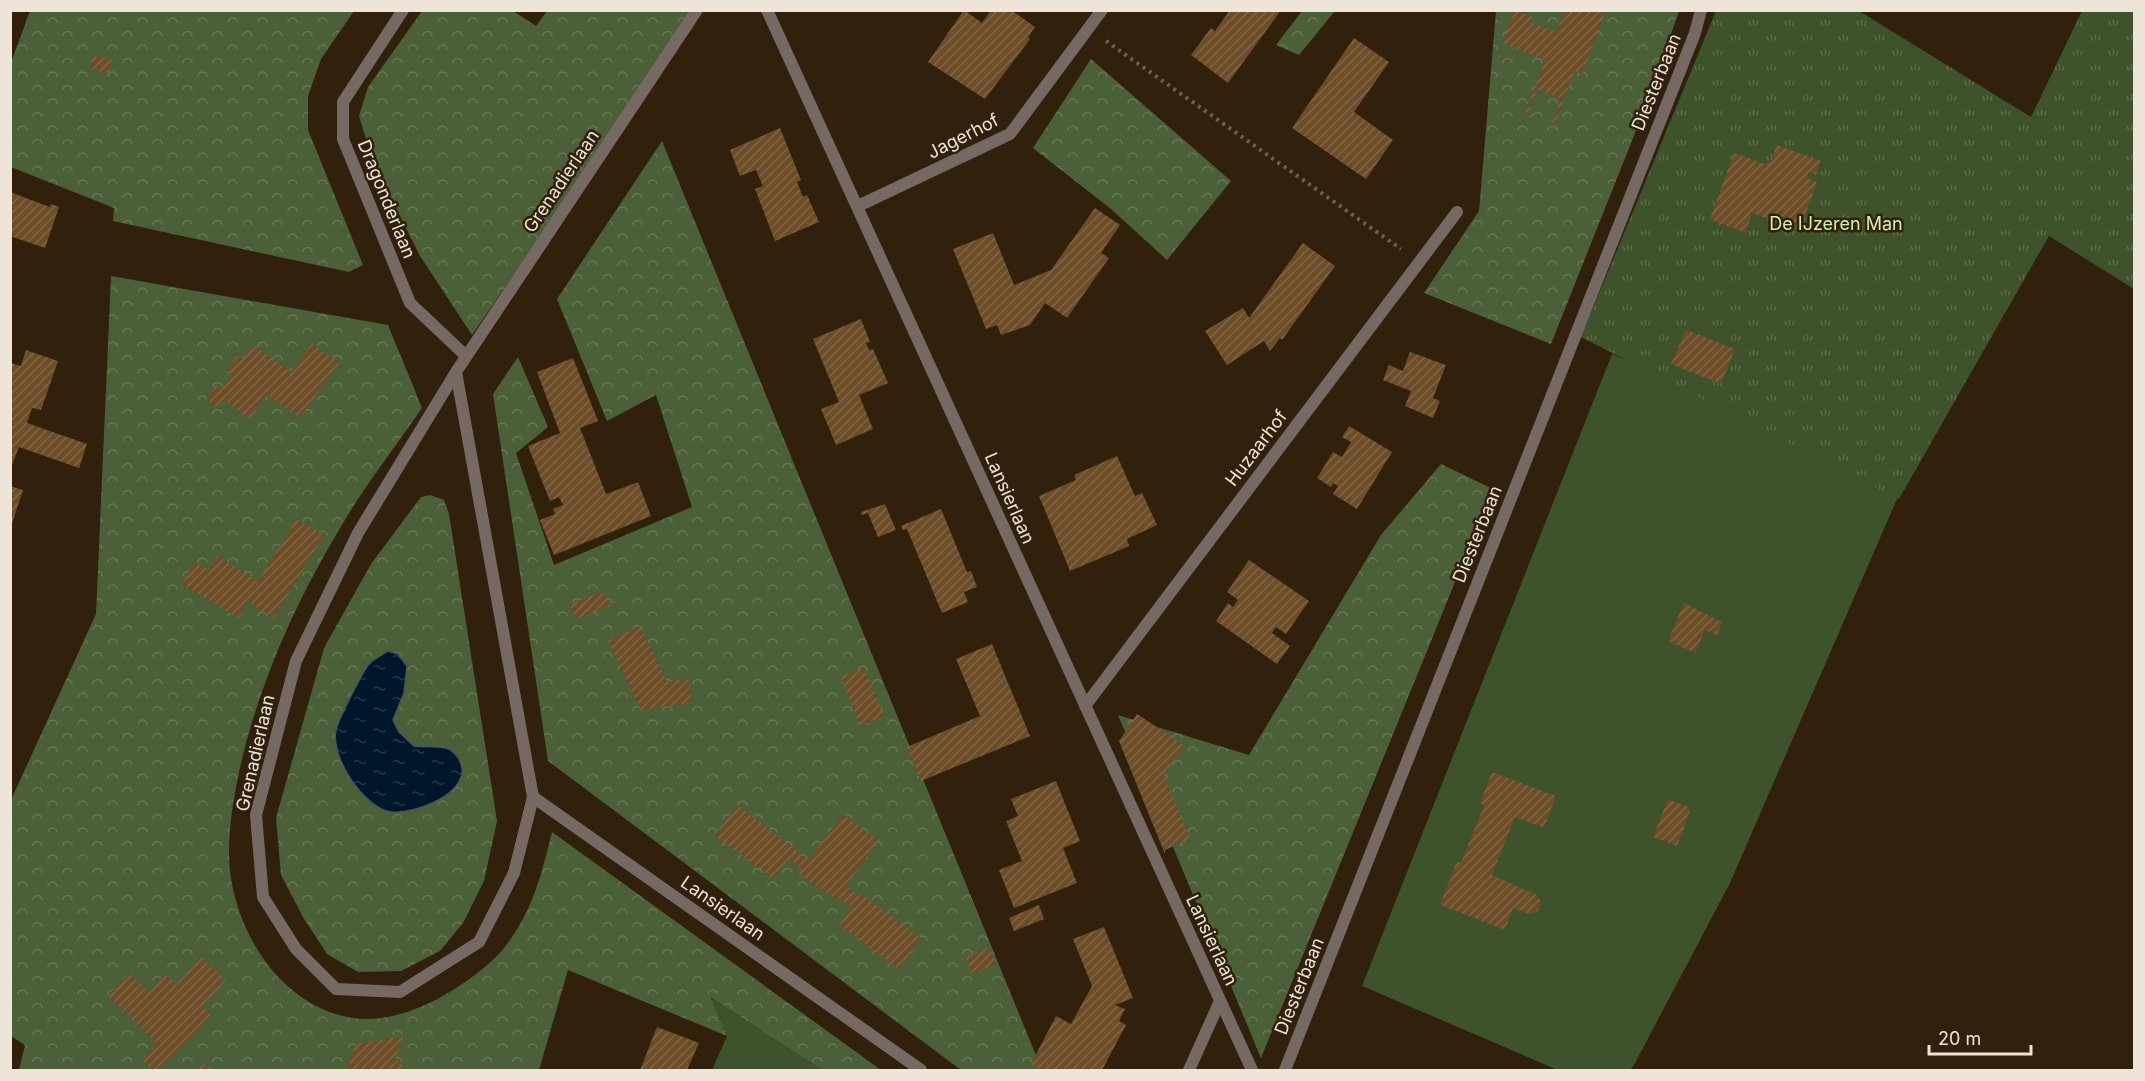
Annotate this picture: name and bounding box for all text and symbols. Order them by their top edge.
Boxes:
street label: Diesterbaan [1627,30,1685,134]
street label: Jagerhof [924,109,1002,163]
street label: Grenadierlaan [519,126,603,236]
street label: Dragonderlaan [354,137,420,261]
park label: De IJzeren Man [1769,213,1903,234]
street label: Huzaarhof [1221,406,1291,490]
street label: Lansierlaan [981,449,1039,547]
street label: Diesterbaan [1448,482,1506,586]
street label: Grenadierlaan [231,693,279,813]
street label: Lansierlaan [677,871,769,945]
street label: Lansierlaan [1182,891,1242,989]
street label: Diesterbaan [1270,934,1328,1038]
scale bar [1929,1018,2031,1056]
text: 20 m [1938,1028,1981,1049]

